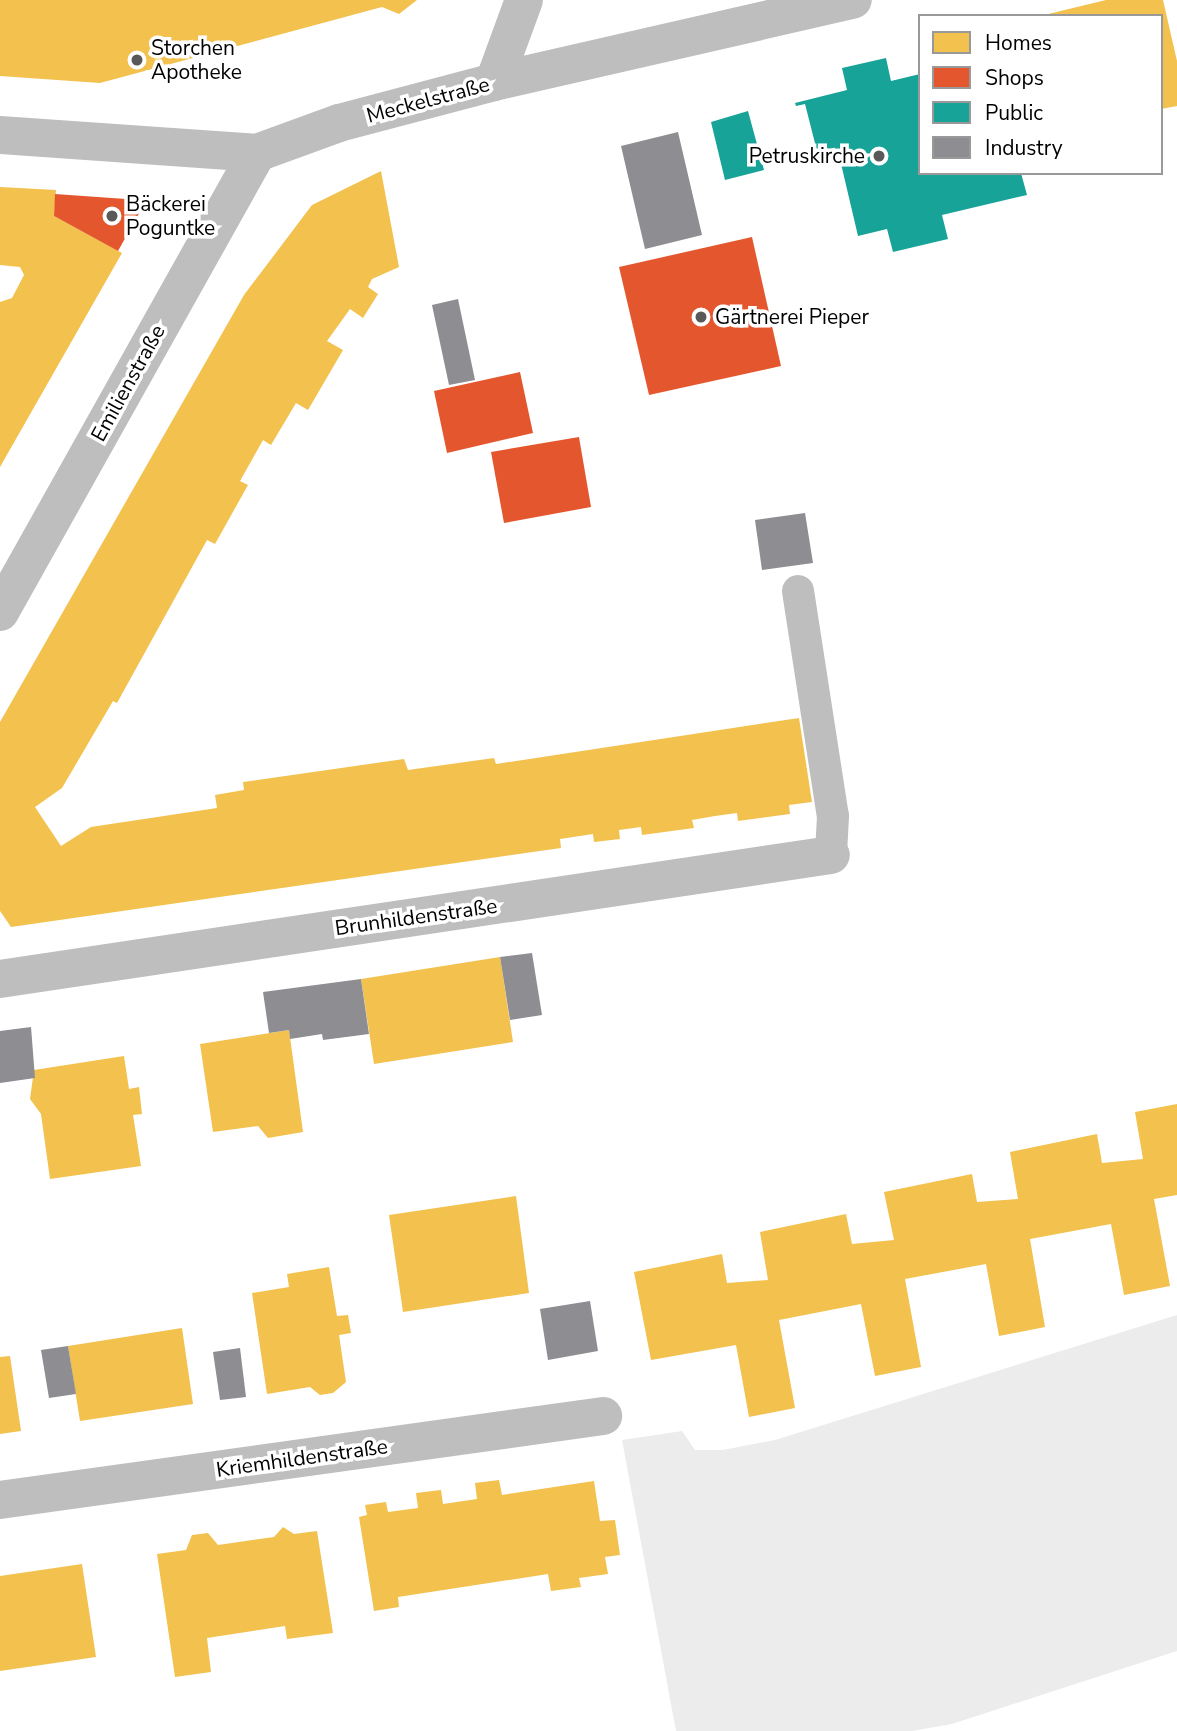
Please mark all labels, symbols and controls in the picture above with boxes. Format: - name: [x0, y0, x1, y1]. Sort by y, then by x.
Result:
- legend: [918, 14, 1163, 175]
- text: Homes: [985, 29, 1052, 57]
- place label: Storchen Apotheke: [151, 35, 242, 85]
- marker: Storchen Apotheke: [129, 52, 145, 68]
- text: Shops: [985, 64, 1044, 92]
- street label: Meckelstraße: [364, 71, 492, 129]
- text: Public: [985, 99, 1043, 127]
- text: Industry: [985, 134, 1063, 162]
- place label: Petruskirche: [749, 143, 865, 169]
- marker: Petruskirche: [871, 148, 887, 164]
- place label: Bäckerei Poguntke: [126, 191, 215, 241]
- marker: Bäckerei Poguntke: [104, 208, 120, 224]
- place label: Gärtnerei Pieper: [715, 304, 869, 330]
- marker: Gärtnerei Pieper: [693, 309, 709, 325]
- street label: Emilienstraße: [86, 320, 170, 446]
- street label: Brunhildenstraße: [333, 893, 499, 941]
- street label: Kriemhildenstraße: [215, 1433, 389, 1483]

